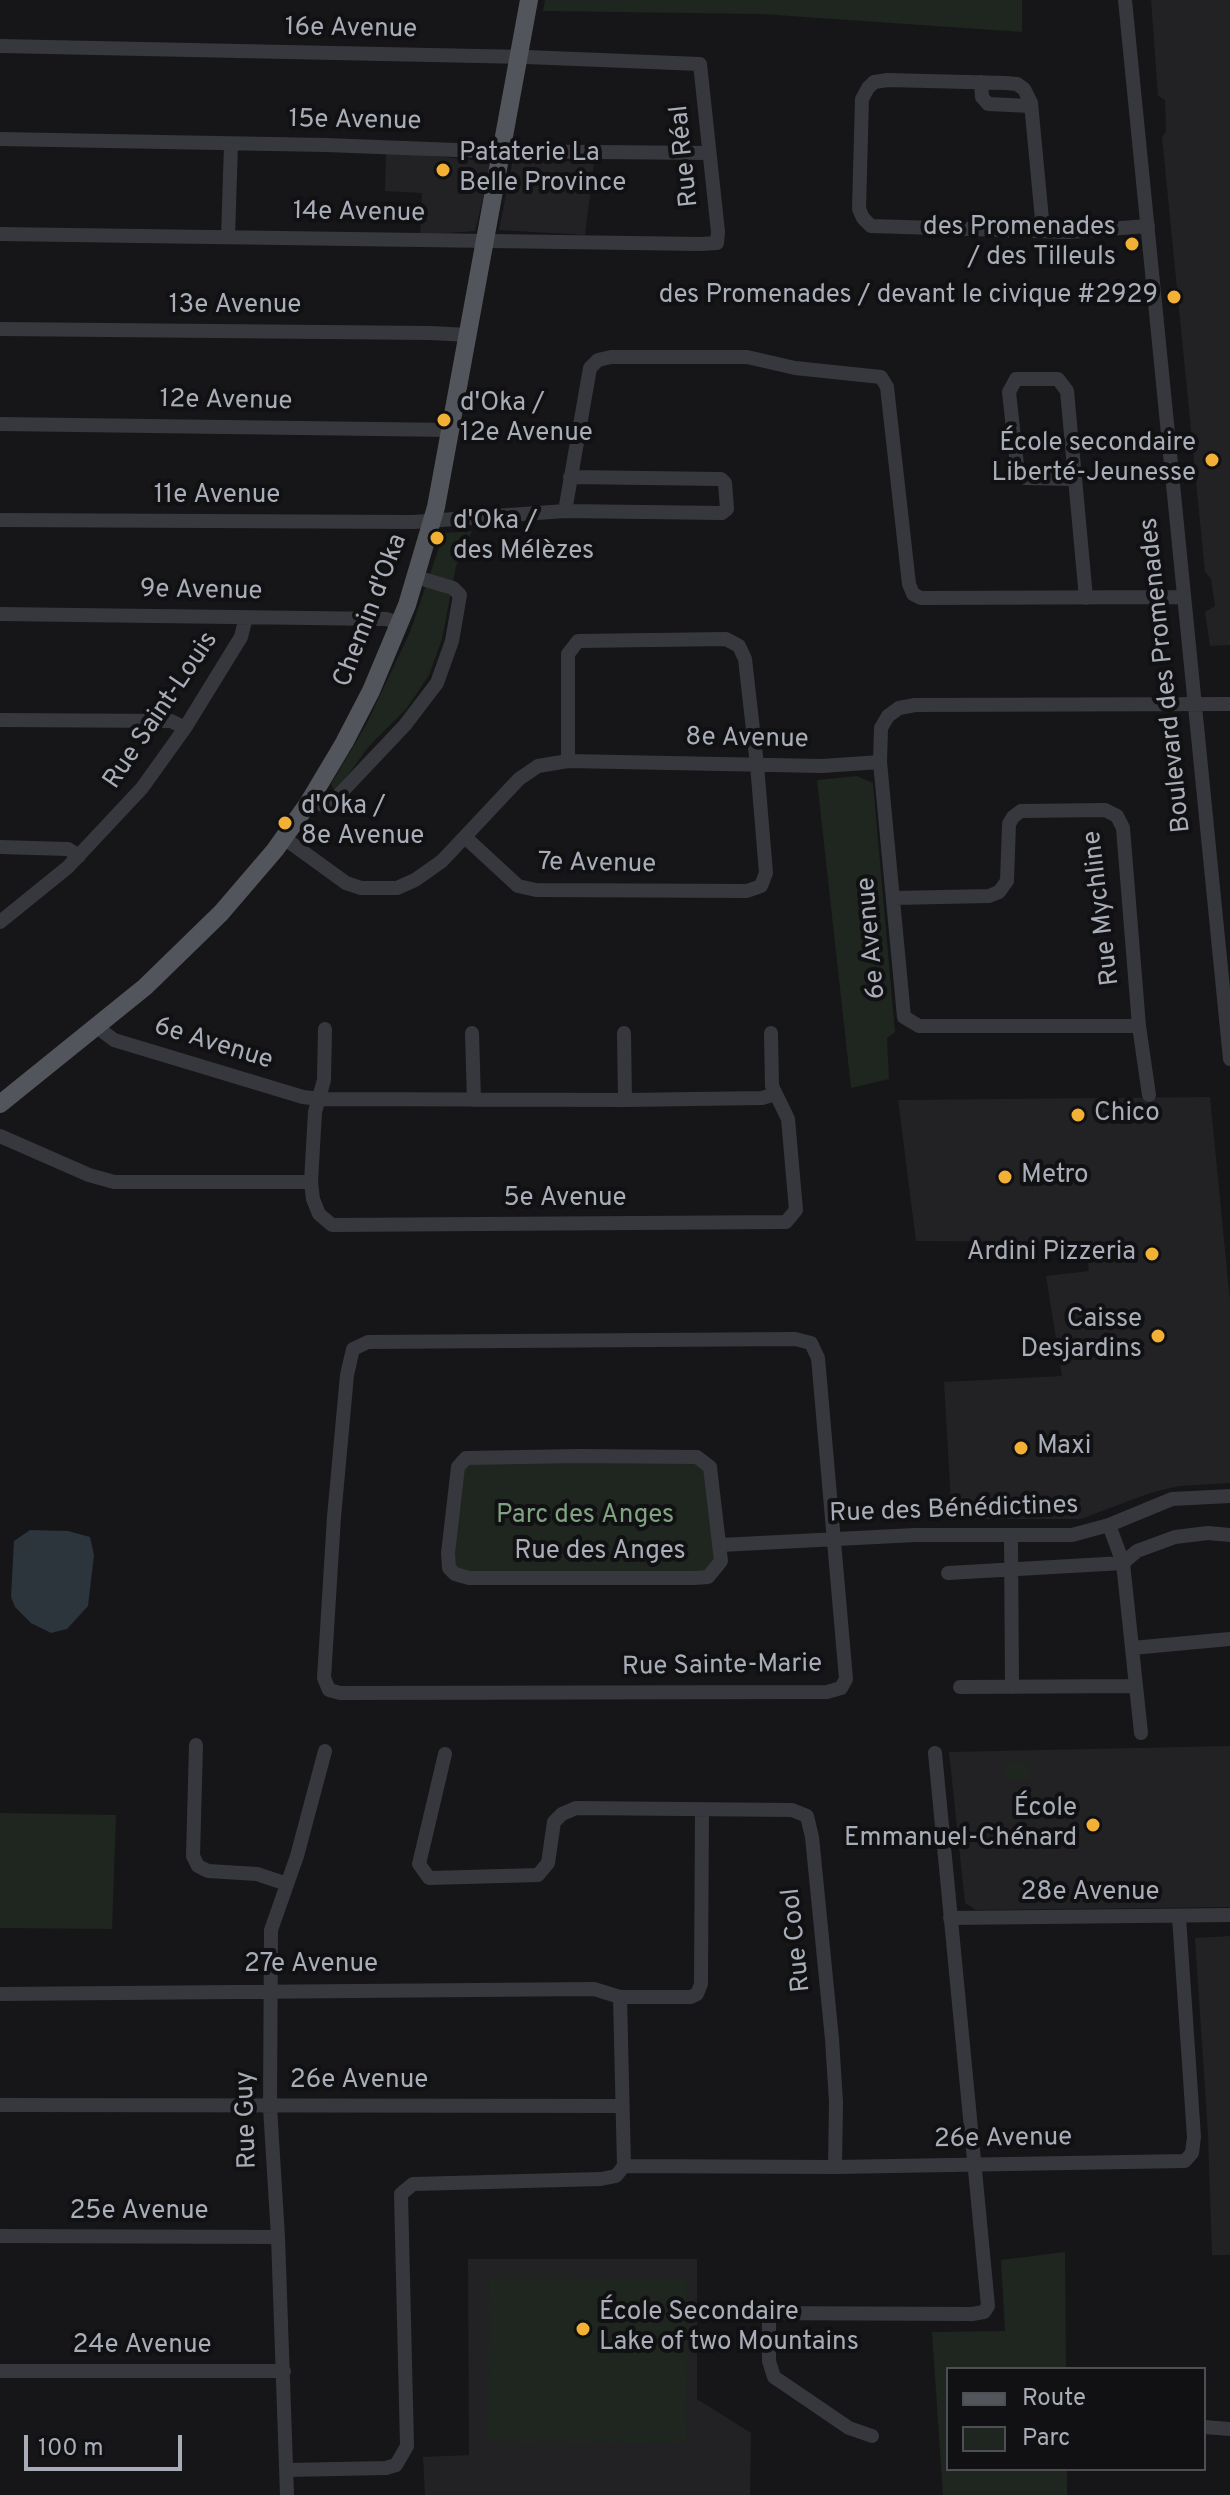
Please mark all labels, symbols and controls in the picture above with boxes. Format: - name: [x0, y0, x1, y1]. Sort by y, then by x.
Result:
- street label: 16e Avenue: [285, 13, 417, 47]
- street label: Rue Réal: [665, 103, 707, 209]
- street label: 15e Avenue: [288, 105, 422, 139]
- place label: Pataterie La Belle Province: [459, 139, 626, 200]
- marker: Pataterie La Belle Province: [434, 161, 452, 179]
- street label: 14e Avenue: [293, 197, 425, 231]
- place label: des Promenades / des Tilleuls: [923, 213, 1116, 274]
- marker: des Promenades / des Tilleuls: [1123, 235, 1141, 253]
- place label: des Promenades / devant le civique #2929: [659, 281, 1158, 313]
- marker: des Promenades / devant le civique #2929: [1165, 288, 1183, 306]
- street label: 13e Avenue: [169, 291, 301, 323]
- street label: 12e Avenue: [159, 385, 293, 419]
- place label: d'Oka / 12e Avenue: [460, 389, 593, 450]
- marker: d'Oka / 12e Avenue: [435, 411, 453, 429]
- place label: École secondaire Liberté-Jeunesse: [992, 429, 1196, 490]
- marker: École secondaire Liberté-Jeunesse: [1203, 451, 1221, 469]
- street label: 11e Avenue: [154, 481, 280, 513]
- place label: d'Oka / des Mélèzes: [453, 507, 594, 568]
- street label: Boulevard des Promenades: [1135, 516, 1199, 834]
- marker: d'Oka / des Mélèzes: [428, 529, 446, 547]
- street label: Chemin d'Oka: [329, 530, 415, 692]
- street label: 9e Avenue: [139, 575, 263, 609]
- street label: Rue Saint-Louis: [98, 626, 226, 796]
- street label: 8e Avenue: [685, 723, 809, 757]
- place label: d'Oka / 8e Avenue: [301, 792, 424, 854]
- marker: d'Oka / 8e Avenue: [276, 814, 294, 832]
- street label: Rue Mychline: [1078, 829, 1128, 987]
- street label: 7e Avenue: [538, 848, 656, 882]
- street label: 6e Avenue: [852, 876, 894, 1000]
- street label: 6e Avenue: [150, 1012, 276, 1078]
- place label: Chico: [1094, 1099, 1160, 1131]
- marker: Chico: [1069, 1106, 1087, 1124]
- place label: Metro: [1021, 1161, 1088, 1193]
- marker: Metro: [996, 1168, 1014, 1186]
- street label: 5e Avenue: [503, 1184, 627, 1216]
- place label: Ardini Pizzeria: [967, 1238, 1136, 1270]
- marker: Ardini Pizzeria: [1143, 1245, 1161, 1263]
- place label: Caisse Desjardins: [1020, 1305, 1142, 1366]
- marker: Caisse Desjardins: [1149, 1327, 1167, 1345]
- place label: Maxi: [1037, 1432, 1091, 1464]
- marker: Maxi: [1012, 1439, 1030, 1457]
- street label: Rue des Bénédictines: [829, 1491, 1079, 1531]
- park label: Parc des Anges: [496, 1501, 674, 1533]
- street label: Rue des Anges: [514, 1537, 686, 1569]
- street label: Rue Sainte-Marie: [622, 1650, 822, 1684]
- place label: École Emmanuel-Chénard: [844, 1794, 1077, 1856]
- marker: École Emmanuel-Chénard: [1084, 1816, 1102, 1834]
- street label: 28e Avenue: [1020, 1878, 1160, 1910]
- street label: Rue Cool: [777, 1886, 819, 1994]
- street label: 27e Avenue: [244, 1950, 378, 1982]
- street label: 26e Avenue: [290, 2066, 428, 2098]
- street label: Rue Guy: [231, 2070, 265, 2170]
- street label: 26e Avenue: [934, 2123, 1072, 2157]
- street label: 25e Avenue: [69, 2197, 209, 2229]
- place label: École Secondaire Lake of two Mountains: [599, 2298, 859, 2360]
- marker: École Secondaire Lake of two Mountains: [574, 2320, 592, 2338]
- street label: 24e Avenue: [73, 2331, 211, 2363]
- legend: [946, 2367, 1206, 2471]
- text: Route: [1022, 2384, 1086, 2414]
- scale bar: [28, 2419, 186, 2469]
- text: Parc: [1022, 2424, 1070, 2454]
- text: 100 m: [38, 2434, 104, 2464]

